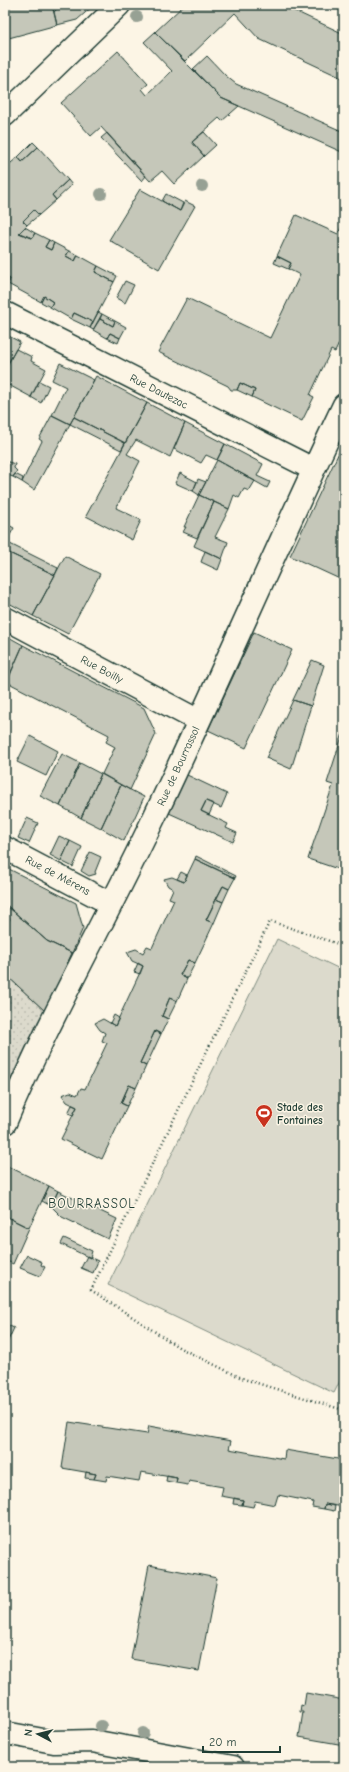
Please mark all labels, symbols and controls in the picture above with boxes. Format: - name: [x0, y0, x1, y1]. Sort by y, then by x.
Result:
- street label: Rue Dautezac: [128, 371, 191, 412]
- street label: Rue Boilly: [78, 653, 125, 686]
- street label: Rue de Bourrassol: [154, 724, 203, 808]
- street label: Rue de Mérens: [23, 853, 93, 898]
- place label: Stade des Fontaines: [277, 1101, 323, 1127]
- sports icon: Stade des Fontaines: [254, 1103, 274, 1128]
- district label: BOURRASSOL: [48, 1196, 136, 1211]
- north arrow: [18, 1714, 58, 1754]
- text: N: [22, 1728, 35, 1737]
- scale bar: [203, 1728, 280, 1754]
- text: 20 m: [209, 1735, 237, 1749]

